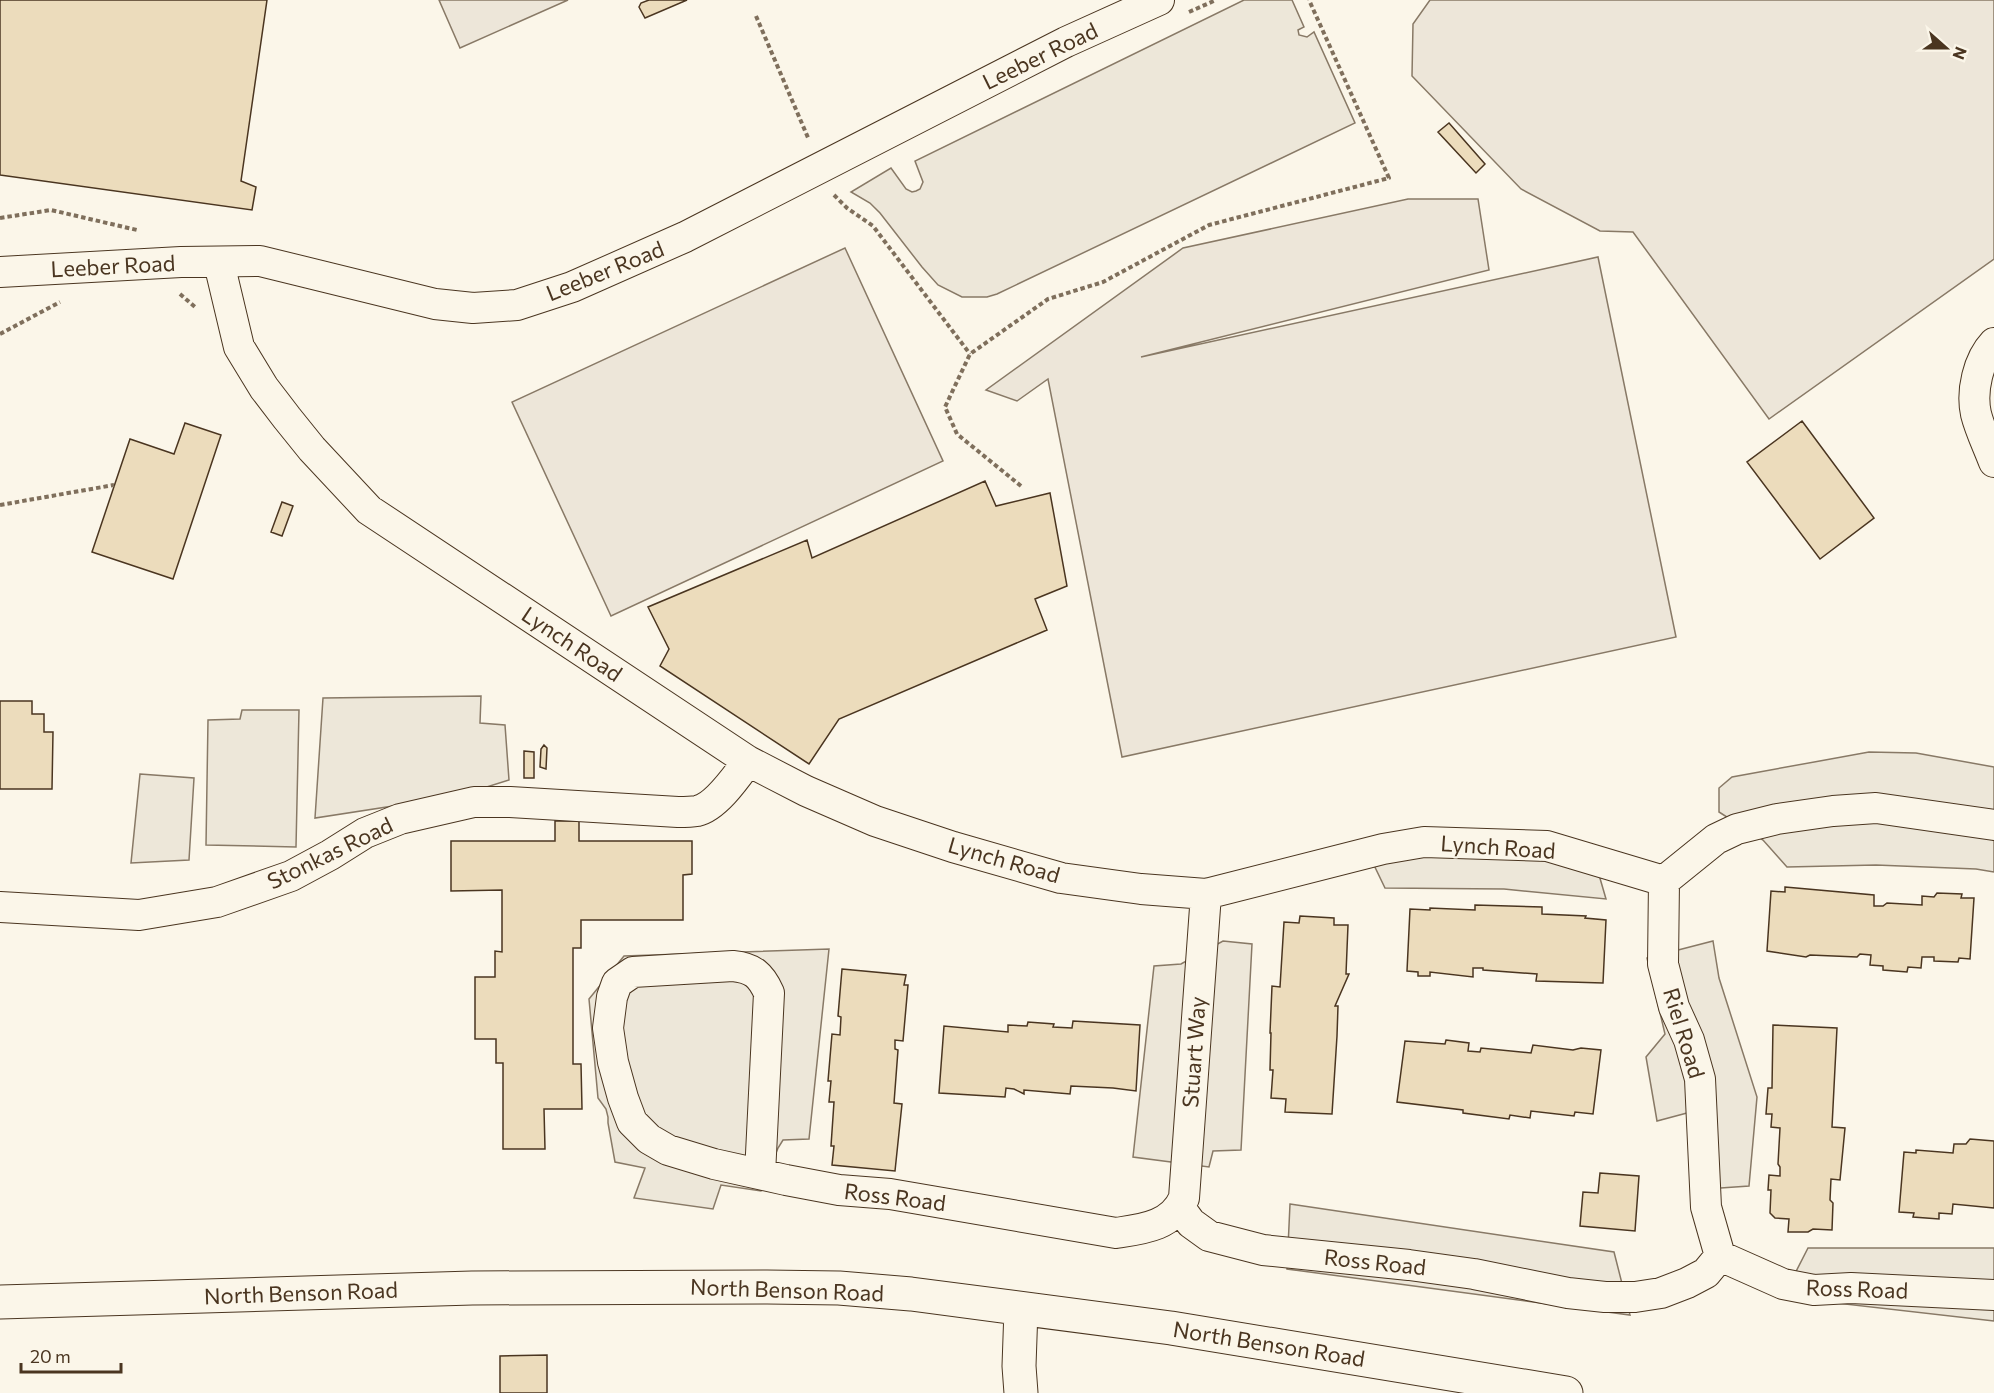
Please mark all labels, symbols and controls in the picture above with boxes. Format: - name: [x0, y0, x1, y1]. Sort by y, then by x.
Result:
- street label: Leeber Road: [978, 16, 1102, 95]
- north arrow: [1916, 18, 1976, 78]
- text: N: [1949, 45, 1971, 63]
- street label: Leeber Road: [542, 235, 668, 306]
- street label: Leeber Road: [50, 249, 176, 282]
- street label: Lynch Road: [517, 600, 628, 687]
- street label: Stonkas Road: [263, 811, 397, 895]
- street label: Lynch Road: [1440, 829, 1556, 864]
- street label: Lynch Road: [945, 831, 1063, 888]
- street label: Riel Road: [1658, 984, 1711, 1081]
- street label: Stuart Way: [1176, 995, 1211, 1108]
- street label: Ross Road: [843, 1177, 948, 1216]
- street label: Ross Road: [1323, 1243, 1427, 1280]
- street label: North Benson Road: [690, 1273, 884, 1306]
- street label: Ross Road: [1805, 1273, 1909, 1304]
- street label: North Benson Road: [204, 1276, 398, 1309]
- street label: North Benson Road: [1171, 1315, 1367, 1372]
- scale bar: [21, 1336, 122, 1374]
- text: 20 m: [30, 1345, 71, 1367]

